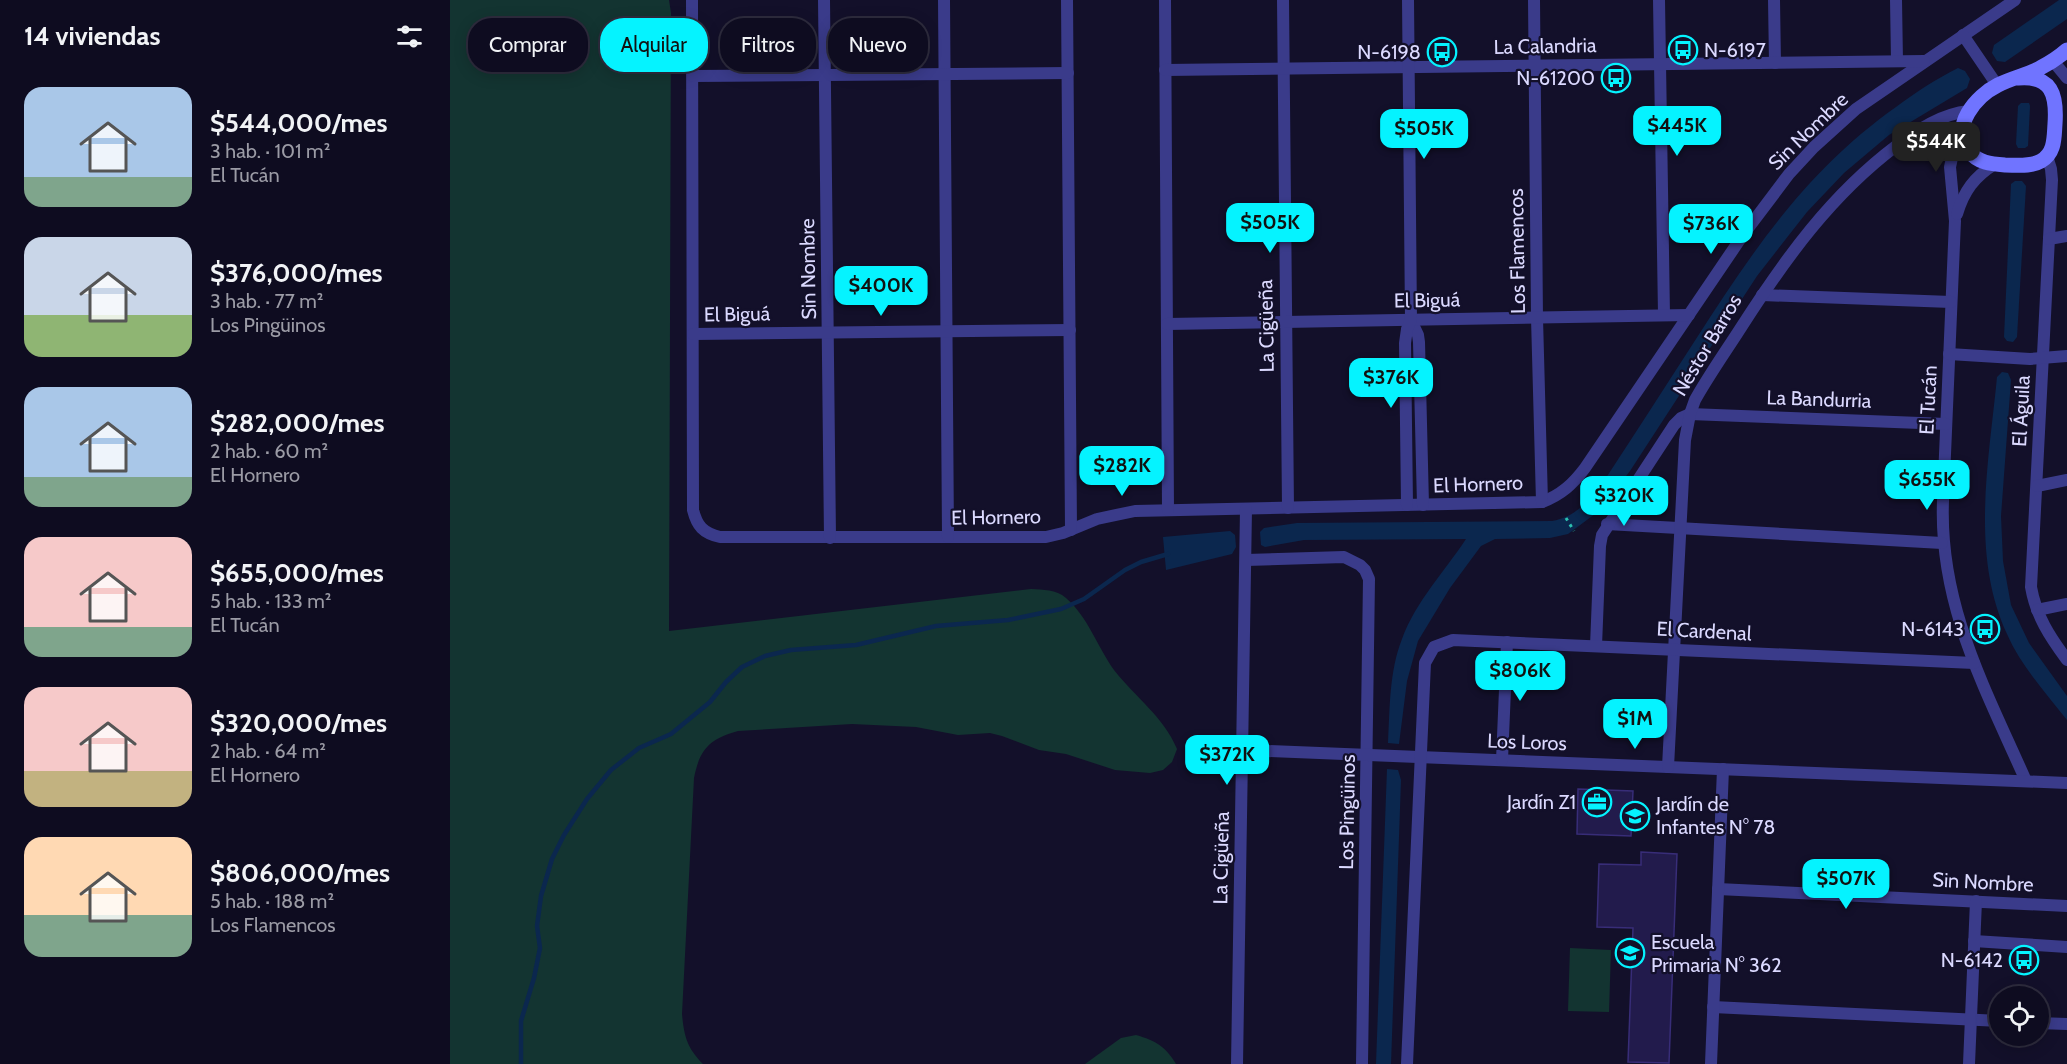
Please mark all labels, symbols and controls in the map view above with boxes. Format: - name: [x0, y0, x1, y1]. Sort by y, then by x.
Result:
- chip: Comprar: [468, 18, 588, 72]
- chip: Alquilar: [600, 18, 708, 72]
- chip: Filtros: [720, 18, 816, 72]
- chip: Nuevo: [828, 18, 928, 72]
- text: 14 viviendas: [24, 20, 160, 52]
- icon: filters: [393, 20, 426, 53]
- street label: La Calandria: [1493, 33, 1597, 59]
- bus stop icon: N-6197: [1667, 34, 1699, 66]
- bus stop icon: N-6198: [1426, 36, 1458, 68]
- place label: N-6197: [1704, 38, 1766, 62]
- place label: N-6198: [1357, 40, 1421, 64]
- bus stop icon: N-61200: [1600, 62, 1632, 94]
- place label: N-61200: [1516, 66, 1595, 90]
- street label: Sin Nombre: [1763, 87, 1853, 175]
- pin: $445K: [1635, 106, 1719, 157]
- text: $544,000/mes: [210, 107, 388, 139]
- pin: $505K: [1382, 109, 1466, 160]
- icon: home: [72, 111, 144, 183]
- text: $445K: [1647, 113, 1707, 137]
- text: $505K: [1394, 116, 1454, 140]
- pin: $544K: [1894, 122, 1978, 173]
- text: $544K: [1906, 129, 1966, 153]
- text: 3 hab. · 101 m²: [210, 139, 330, 163]
- text: El Tucán: [210, 163, 280, 187]
- street label: Los Flamencos: [1504, 188, 1530, 314]
- pin: $505K: [1228, 203, 1312, 254]
- pin: $736K: [1669, 204, 1753, 255]
- text: $505K: [1240, 210, 1300, 234]
- text: $736K: [1683, 211, 1739, 235]
- street label: Sin Nombre: [795, 218, 821, 320]
- text: $376,000/mes: [210, 257, 383, 289]
- icon: home: [72, 261, 144, 333]
- pin: $400K: [839, 266, 923, 317]
- text: $400K: [849, 273, 913, 297]
- street label: La Cigüeña: [1253, 279, 1279, 373]
- street label: El Biguá: [1394, 287, 1461, 313]
- text: 3 hab. · 77 m²: [210, 289, 323, 313]
- street label: Néstor Barros: [1667, 290, 1747, 400]
- street label: El Biguá: [704, 301, 771, 327]
- text: Los Pingüinos: [210, 313, 325, 337]
- pin: $376K: [1349, 358, 1433, 409]
- text: $376K: [1363, 365, 1419, 389]
- street label: El Tucán: [1914, 365, 1942, 435]
- street label: El Águila: [2007, 374, 2035, 447]
- street label: La Bandurria: [1766, 385, 1872, 413]
- text: $282,000/mes: [210, 407, 384, 439]
- icon: home: [72, 411, 144, 483]
- text: 2 hab. · 60 m²: [210, 439, 328, 463]
- pin: $282K: [1080, 446, 1164, 497]
- text: $282K: [1093, 453, 1151, 477]
- pin: $655K: [1885, 460, 1969, 511]
- text: El Hornero: [210, 463, 300, 487]
- text: $655K: [1899, 467, 1955, 491]
- street label: El Hornero: [1433, 470, 1523, 498]
- pin: $320K: [1582, 476, 1666, 527]
- text: $320K: [1594, 483, 1654, 507]
- street label: El Hornero: [951, 504, 1041, 530]
- text: $655,000/mes: [210, 557, 384, 589]
- icon: home: [72, 561, 144, 633]
- text: 5 hab. · 133 m²: [210, 589, 331, 613]
- text: El Tucán: [210, 613, 280, 637]
- bus stop icon: N-6143: [1969, 613, 2001, 645]
- street label: El Cardenal: [1656, 617, 1752, 645]
- place label: N-6143: [1901, 617, 1964, 641]
- pin: $806K: [1478, 651, 1562, 702]
- text: $806K: [1489, 658, 1551, 682]
- pin: $1M: [1606, 699, 1664, 750]
- text: $1M: [1617, 706, 1653, 730]
- text: $320,000/mes: [210, 707, 387, 739]
- icon: home: [72, 711, 144, 783]
- street label: Los Loros: [1487, 729, 1567, 755]
- pin: $372K: [1185, 735, 1269, 786]
- text: 2 hab. · 64 m²: [210, 739, 326, 763]
- text: $372K: [1199, 742, 1255, 766]
- street label: Los Pingüinos: [1334, 754, 1360, 870]
- text: El Hornero: [210, 763, 300, 787]
- office icon: Jardín Z1: [1581, 786, 1613, 818]
- place label: Jardín Z1: [1506, 790, 1576, 814]
- place label: Jardín de Infantes N° 78: [1655, 792, 1775, 839]
- school or university icon: Jardín de Infantes N° 78: [1619, 800, 1651, 832]
- street label: La Cigüeña: [1208, 811, 1234, 905]
- text: $806,000/mes: [210, 857, 390, 889]
- pin: $507K: [1804, 859, 1888, 910]
- icon: home: [72, 861, 144, 933]
- text: $507K: [1816, 866, 1876, 890]
- street label: Sin Nombre: [1932, 867, 2034, 897]
- text: 5 hab. · 188 m²: [210, 889, 334, 913]
- text: Los Flamencos: [210, 913, 336, 937]
- place label: Escuela Primaria N° 362: [1651, 930, 1782, 977]
- school or university icon: Escuela Primaria N° 362: [1614, 937, 1646, 969]
- bus stop icon: N-6142: [2008, 944, 2040, 976]
- place label: N-6142: [1941, 948, 2003, 972]
- map controls: [1989, 986, 2049, 1046]
- button: locate: [1989, 986, 2049, 1046]

